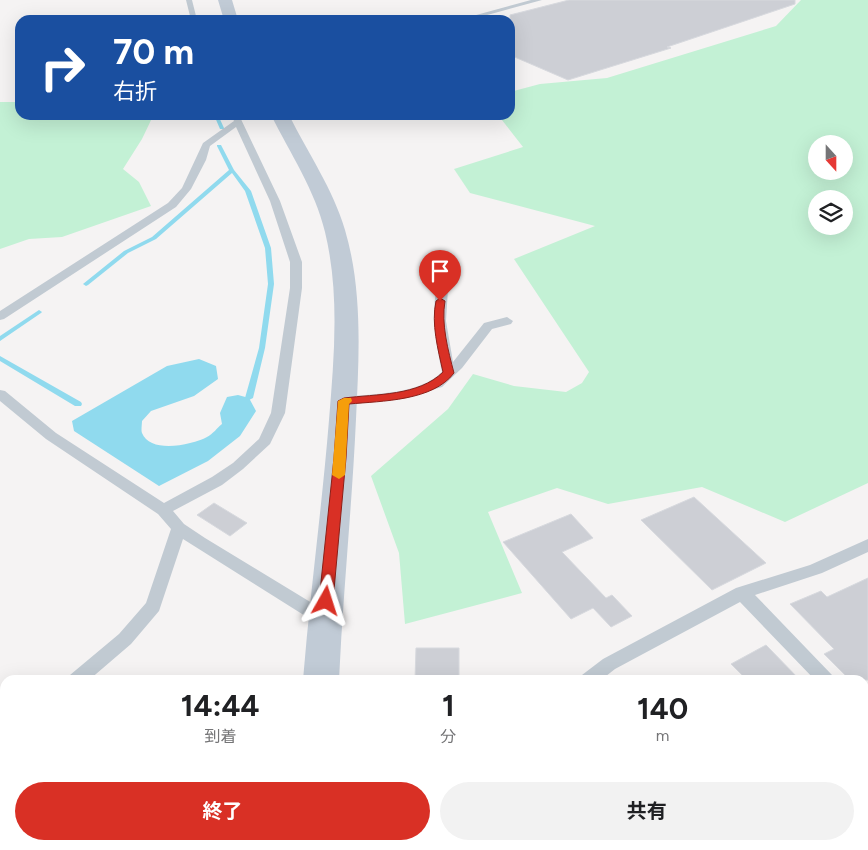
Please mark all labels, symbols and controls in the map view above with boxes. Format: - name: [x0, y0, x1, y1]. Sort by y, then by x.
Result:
- text: 70 m: [113, 31, 194, 73]
- icon: right: [30, 35, 95, 100]
- text: 右折: [113, 78, 157, 105]
- north arrow: [808, 135, 852, 180]
- map controls: [808, 135, 853, 235]
- button: layers: [808, 190, 853, 235]
- pin: [419, 250, 461, 301]
- icon: arrive: [426, 257, 454, 285]
- position arrow: [299, 574, 351, 626]
- text: 14:44: [181, 687, 259, 724]
- text: 1: [442, 687, 455, 724]
- text: 140: [637, 690, 688, 727]
- text: m: [656, 726, 669, 745]
- text: 到着: [204, 727, 236, 746]
- text: 分: [440, 727, 456, 746]
- button: 終了: [15, 782, 430, 840]
- button: 共有: [440, 782, 854, 840]

